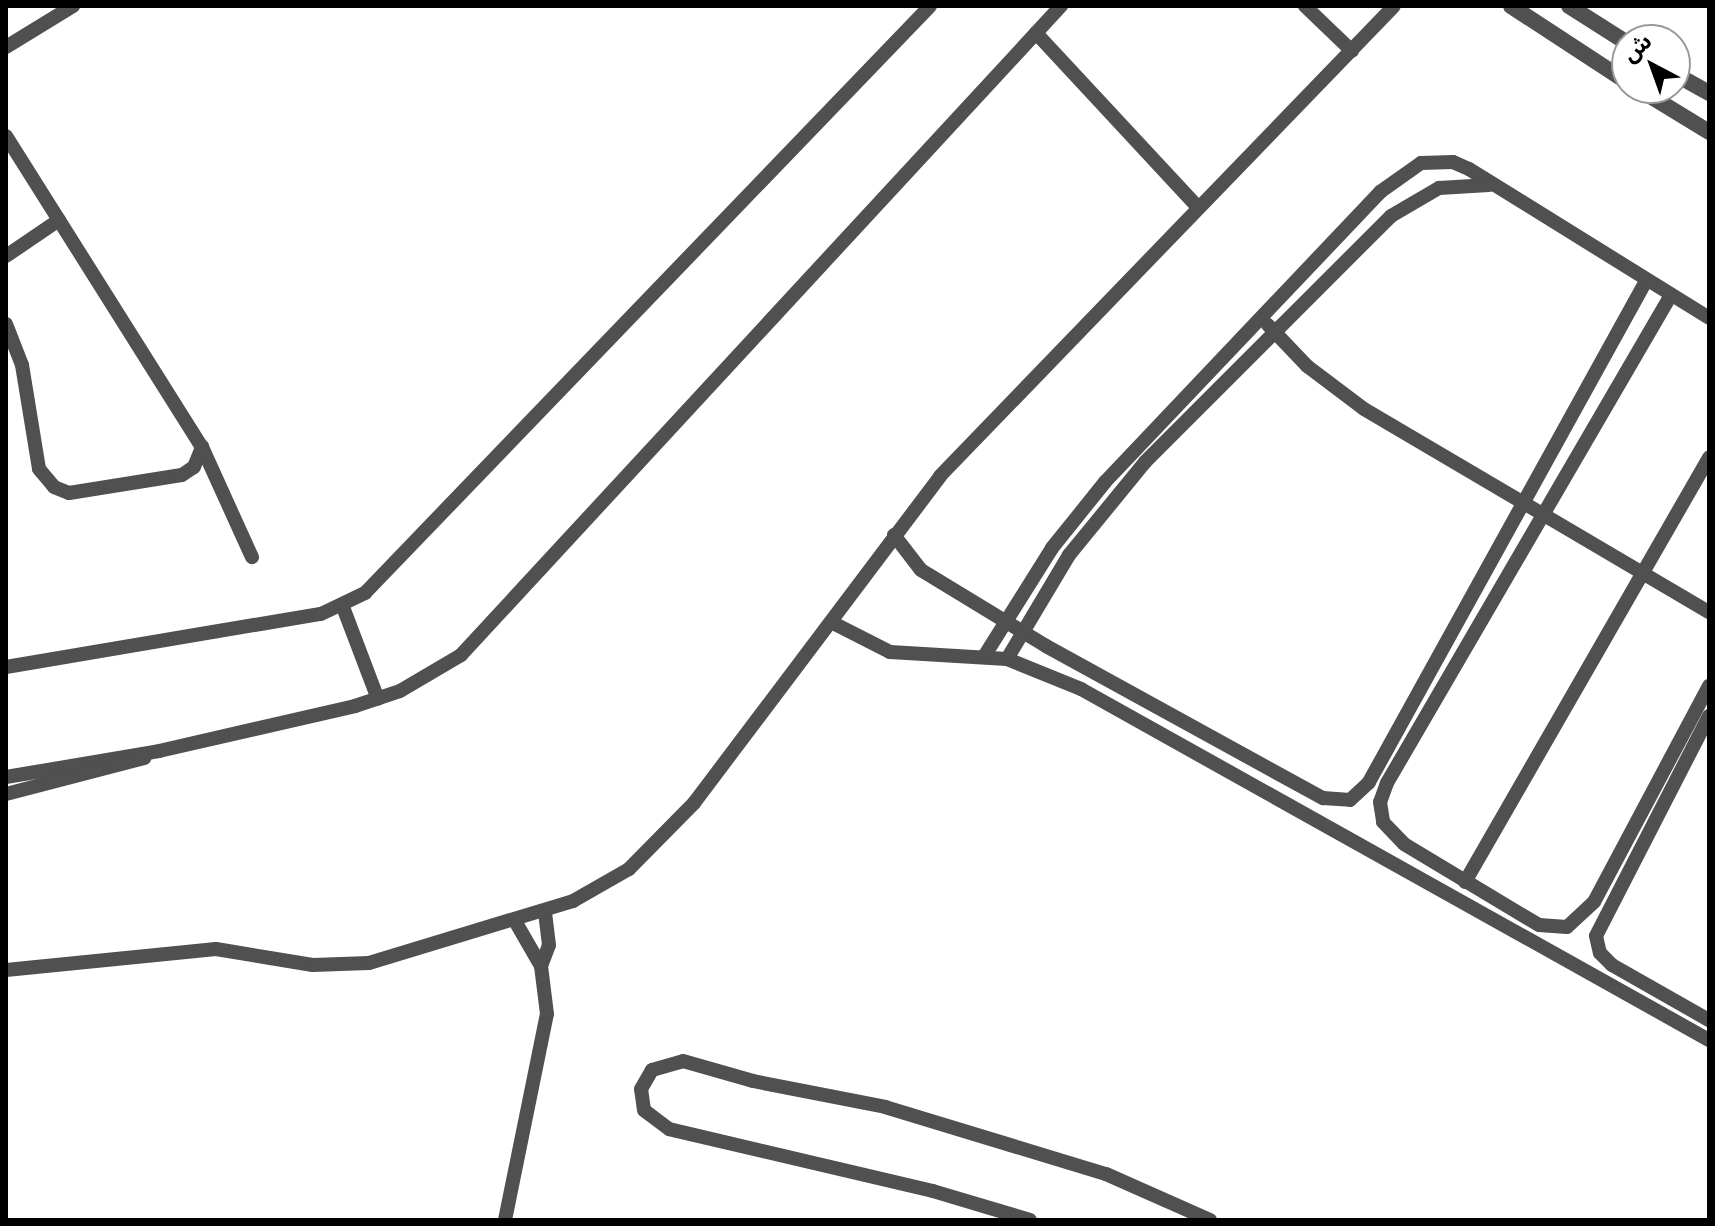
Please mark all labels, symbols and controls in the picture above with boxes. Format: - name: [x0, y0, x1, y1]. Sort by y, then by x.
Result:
- north arrow: [1611, 24, 1691, 104]
- text: ش: [1616, 27, 1657, 68]

